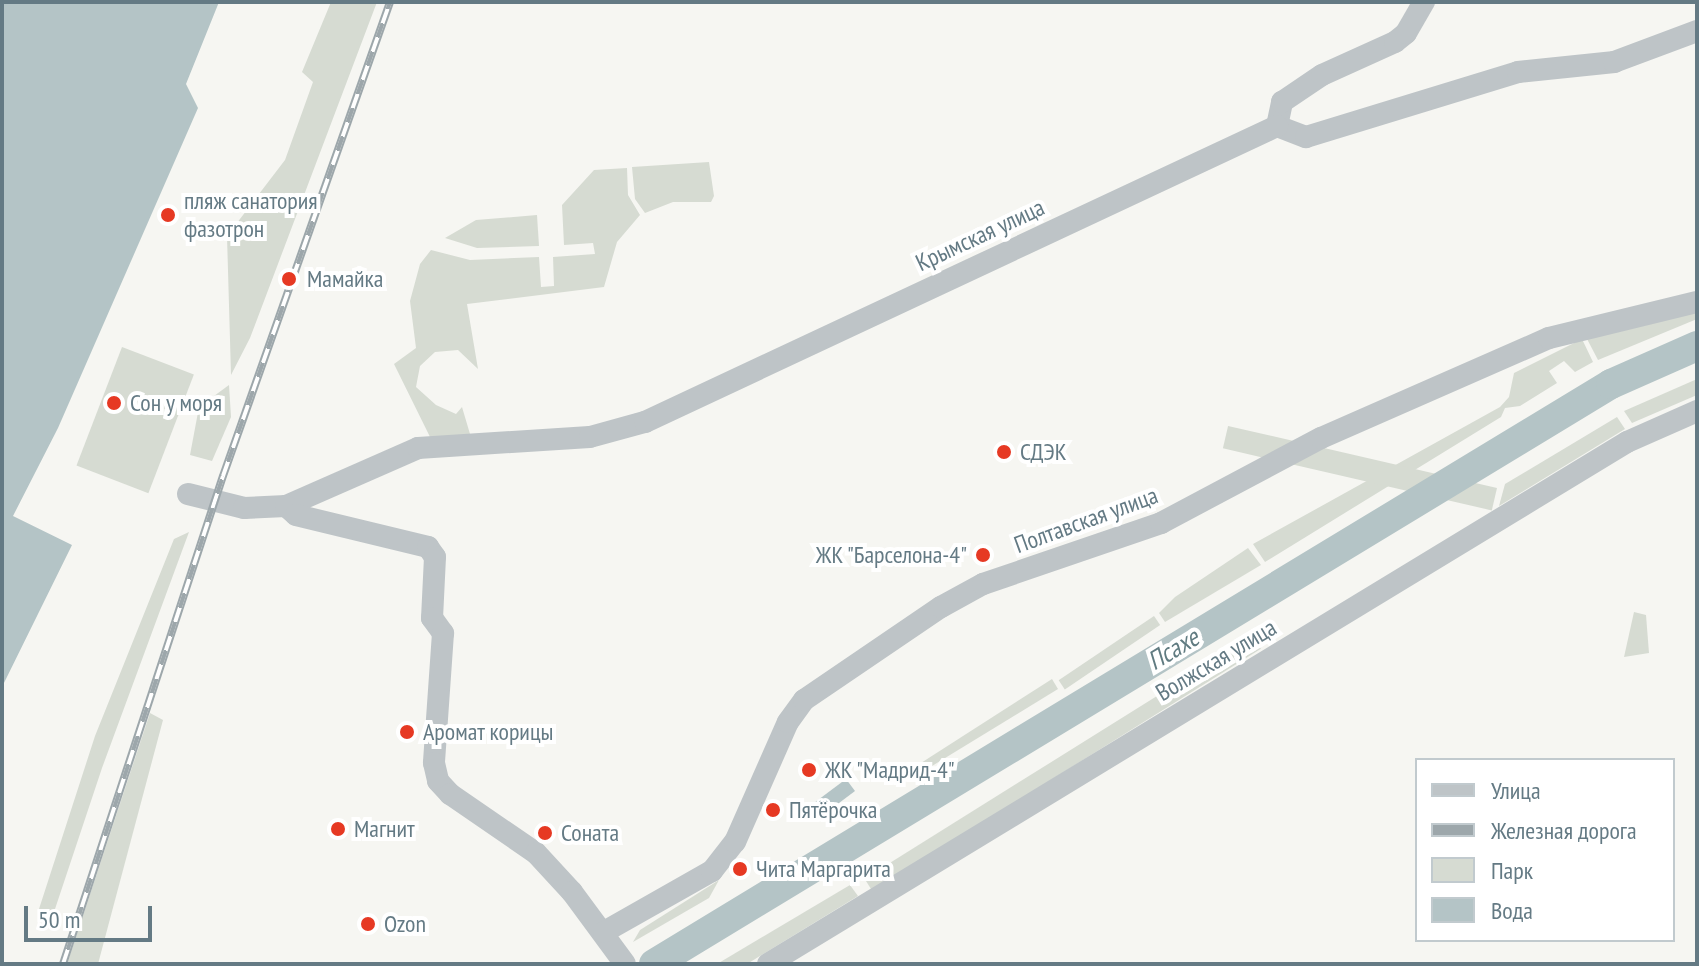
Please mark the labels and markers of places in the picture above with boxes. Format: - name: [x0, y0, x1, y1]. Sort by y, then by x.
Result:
- place label: пляж санатория фазотрон: [184, 187, 318, 243]
- marker: пляж санатория фазотрон: [159, 206, 177, 224]
- place label: Мамайка: [307, 265, 383, 293]
- marker: Мамайка: [278, 268, 300, 290]
- place label: Сон у моря: [130, 389, 223, 417]
- marker: Сон у моря: [105, 394, 123, 412]
- place label: СДЭК: [1020, 438, 1067, 466]
- marker: СДЭК: [995, 443, 1013, 461]
- place label: ЖК "Барселона-4": [814, 541, 967, 569]
- marker: ЖК "Барселона-4": [974, 546, 992, 564]
- place label: Аромат корицы: [423, 718, 554, 746]
- marker: Аромат корицы: [398, 723, 416, 741]
- place label: ЖК "Мадрид-4": [825, 756, 956, 784]
- marker: ЖК "Мадрид-4": [800, 761, 818, 779]
- place label: Пятёрочка: [789, 796, 877, 824]
- marker: Пятёрочка: [764, 801, 782, 819]
- place label: Магнит: [354, 815, 415, 843]
- place label: Соната: [561, 819, 619, 847]
- marker: Магнит: [329, 820, 347, 838]
- marker: Соната: [536, 824, 554, 842]
- place label: Чита Маргарита: [756, 855, 891, 883]
- marker: Чита Маргарита: [731, 860, 749, 878]
- place label: Ozon: [384, 910, 426, 938]
- marker: Ozon: [359, 915, 377, 933]

